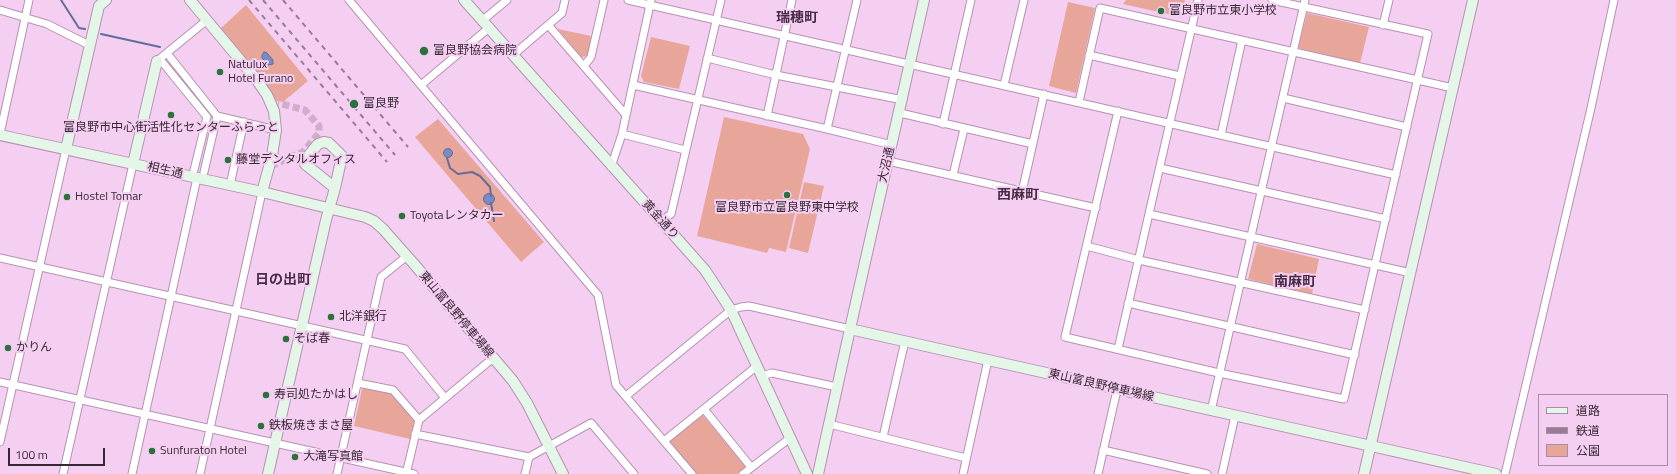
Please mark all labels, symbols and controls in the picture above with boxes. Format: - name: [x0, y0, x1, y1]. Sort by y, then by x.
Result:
- place label: 富良野市立東小学校: [1169, 4, 1277, 18]
- marker: 富良野市立東小学校: [1156, 6, 1166, 16]
- district label: 瑞穂町: [776, 11, 818, 27]
- place label: 富良野協会病院: [433, 44, 517, 58]
- marker: 富良野協会病院: [418, 45, 430, 57]
- place label: Natulux Hotel Furano: [228, 58, 293, 86]
- marker: Natulux Hotel Furano: [215, 67, 225, 77]
- place label: 富良野: [363, 97, 399, 111]
- marker: 富良野: [348, 98, 360, 110]
- marker: 富良野市中心街活性化センターふらっと: [166, 110, 176, 120]
- place label: 富良野市中心街活性化センターふらっと: [63, 121, 279, 135]
- street label: 大沼通: [876, 146, 898, 184]
- place label: 藤堂デンタルオフィス: [236, 153, 356, 167]
- marker: 藤堂デンタルオフィス: [223, 155, 233, 165]
- street label: 相生通: [146, 160, 184, 182]
- district label: 西麻町: [997, 188, 1039, 204]
- place label: Hostel Tomar: [75, 190, 142, 204]
- marker: 富良野市立富良野東中学校: [782, 190, 792, 200]
- marker: Hostel Tomar: [62, 192, 72, 202]
- street label: 黄金通り: [639, 197, 681, 243]
- place label: 富良野市立富良野東中学校: [715, 201, 859, 215]
- place label: Toyotaレンタカー: [410, 209, 504, 223]
- marker: Toyotaレンタカー: [397, 211, 407, 221]
- street label: 東山富良野停車場線: [416, 269, 496, 361]
- district label: 日の出町: [255, 273, 311, 289]
- district label: 南麻町: [1274, 275, 1316, 291]
- place label: 北洋銀行: [339, 310, 387, 324]
- marker: 北洋銀行: [326, 312, 336, 322]
- place label: そば春: [294, 332, 330, 346]
- marker: そば春: [281, 334, 291, 344]
- place label: かりん: [16, 341, 52, 355]
- marker: かりん: [3, 343, 13, 353]
- street label: 東山富良野停車場線: [1047, 367, 1155, 405]
- place label: 寿司処たかはし: [274, 388, 358, 402]
- marker: 寿司処たかはし: [261, 390, 271, 400]
- legend: [1538, 394, 1668, 466]
- text: 道路: [1576, 401, 1600, 420]
- place label: 鉄板焼きまさ屋: [269, 419, 353, 433]
- marker: 鉄板焼きまさ屋: [256, 421, 266, 431]
- text: 鉄道: [1576, 421, 1600, 440]
- scale bar: [10, 440, 107, 466]
- text: 公園: [1576, 441, 1600, 460]
- place label: Sunfuraton Hotel: [160, 444, 247, 458]
- text: 100 m: [15, 445, 48, 464]
- marker: Sunfuraton Hotel: [147, 446, 157, 456]
- place label: 大滝写真館: [303, 450, 363, 464]
- marker: 大滝写真館: [290, 452, 300, 462]

